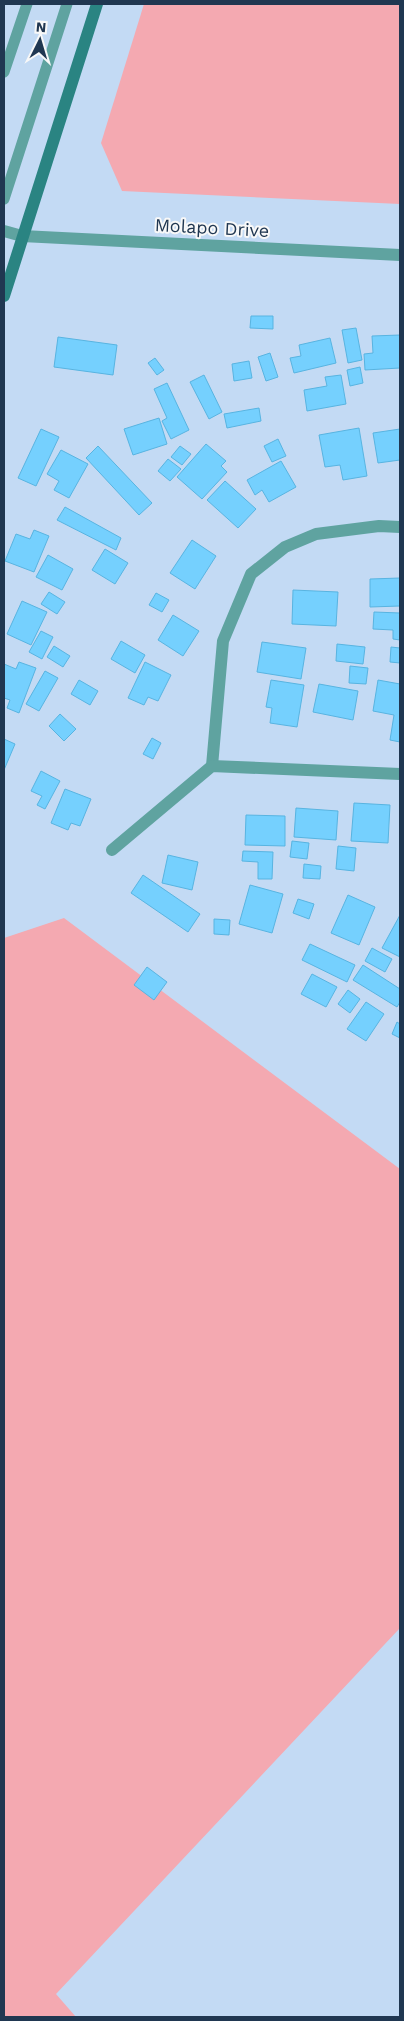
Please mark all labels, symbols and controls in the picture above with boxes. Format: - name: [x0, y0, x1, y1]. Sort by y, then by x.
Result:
- north arrow: [15, 15, 65, 65]
- text: N: [35, 19, 47, 35]
- street label: Molapo Drive: [154, 214, 270, 241]

